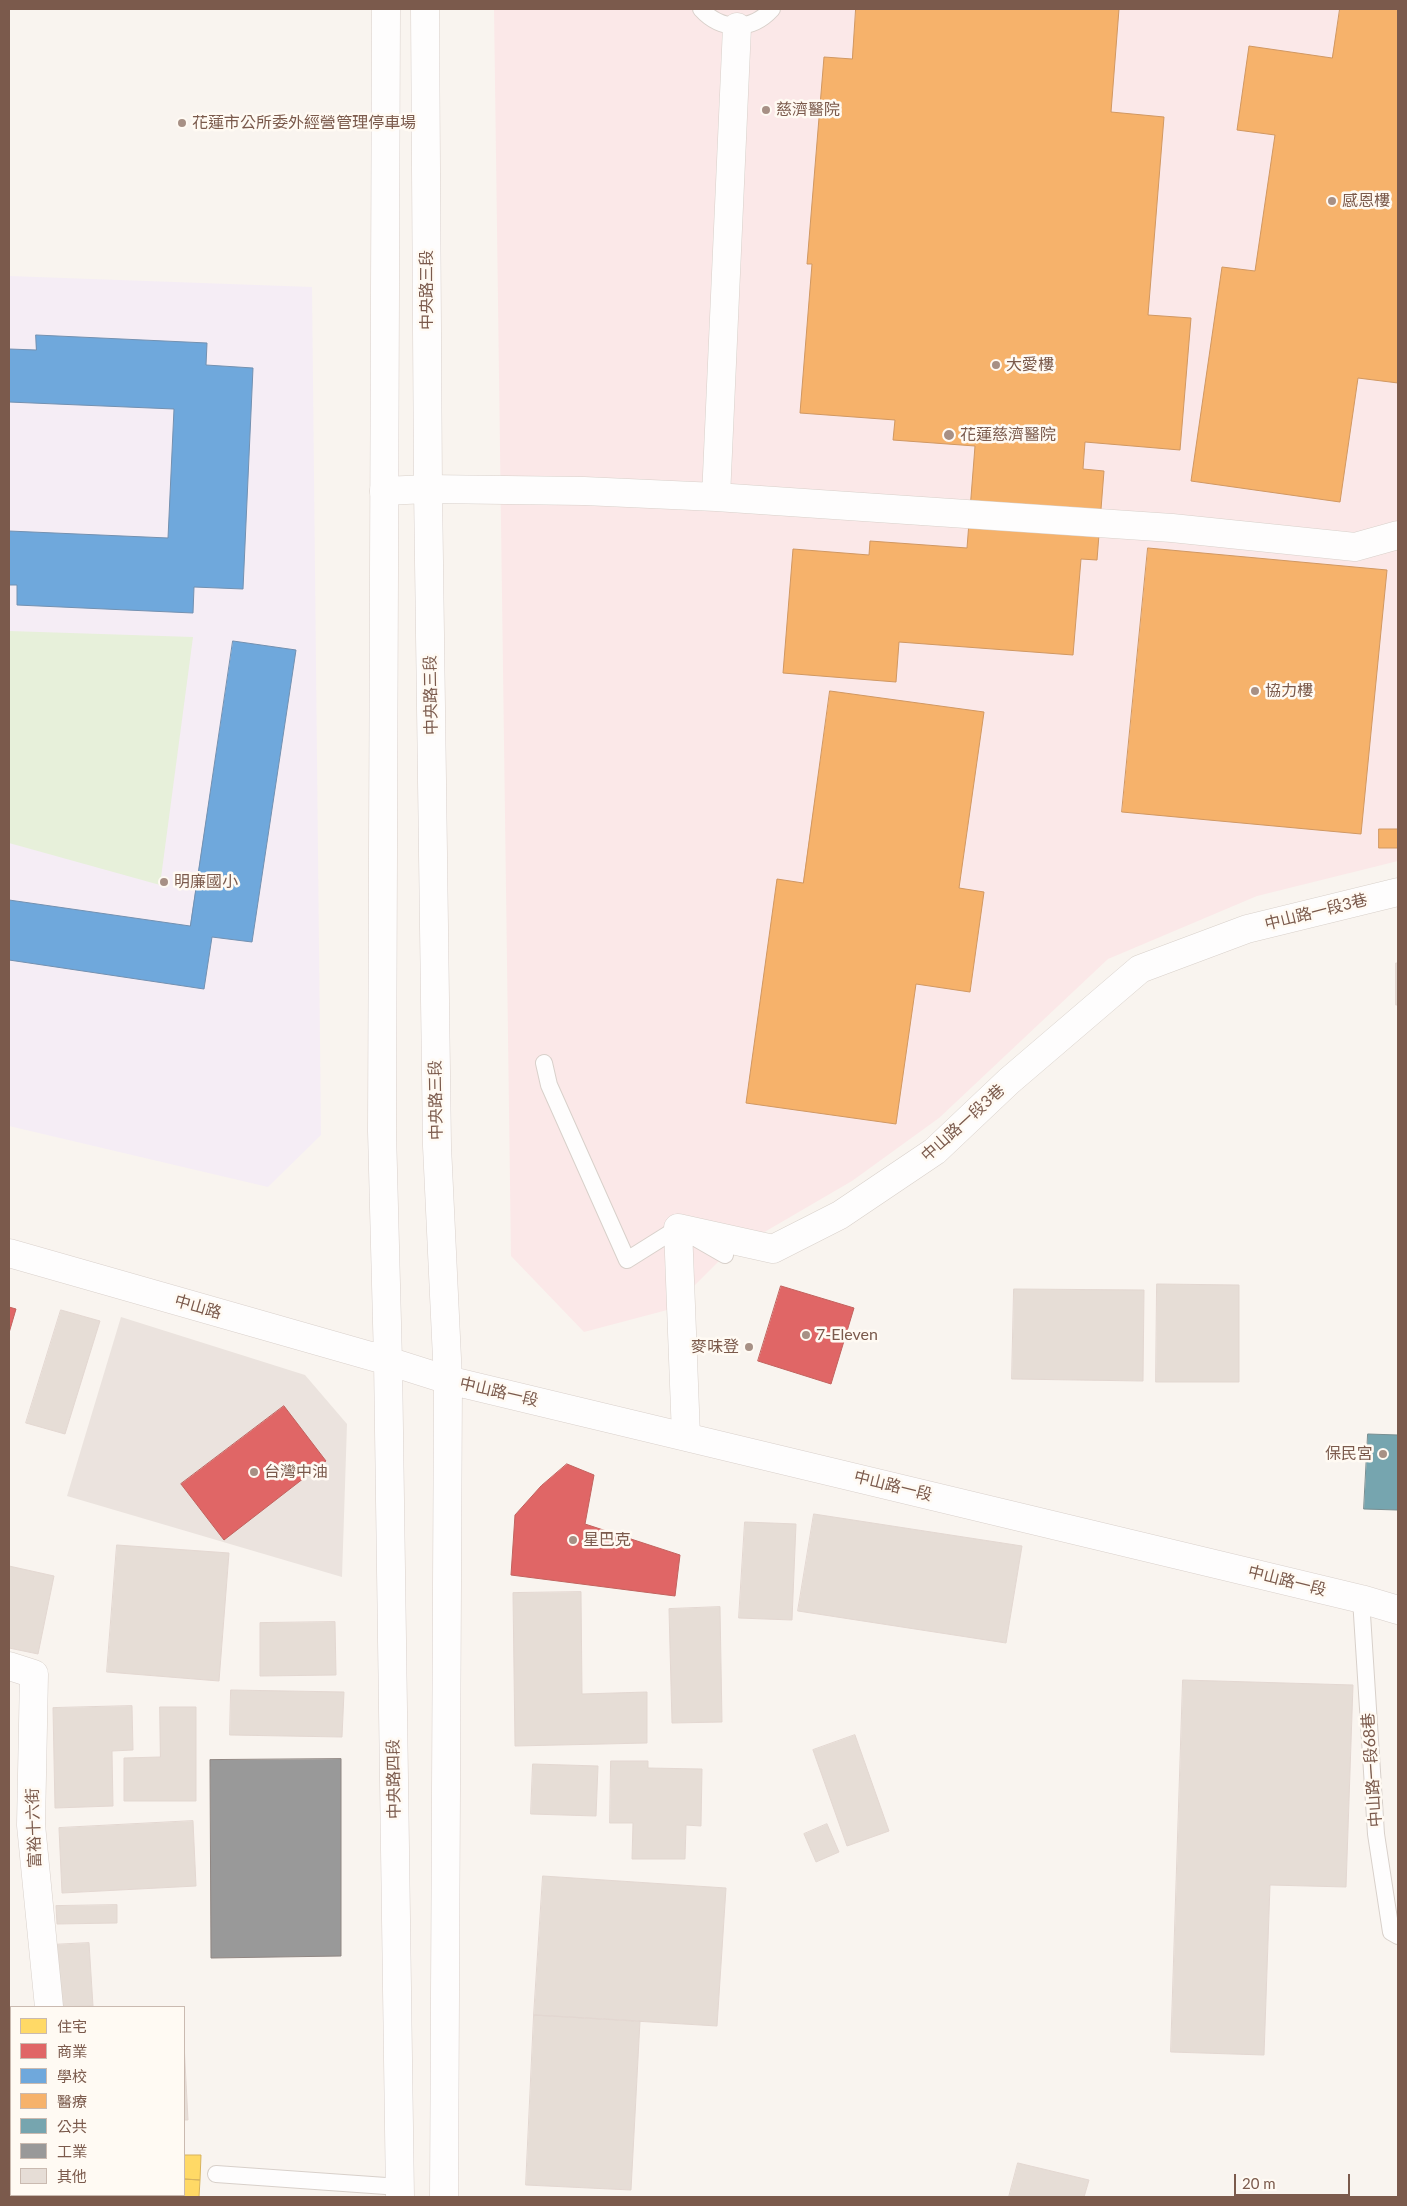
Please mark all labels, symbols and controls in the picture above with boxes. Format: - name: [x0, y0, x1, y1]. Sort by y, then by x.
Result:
- place label: 慈濟醫院: [776, 100, 840, 120]
- marker: 慈濟醫院: [760, 104, 772, 116]
- place label: 花蓮市公所委外經營管理停車場: [192, 113, 416, 133]
- marker: 花蓮市公所委外經營管理停車場: [176, 117, 188, 129]
- place label: 感恩樓: [1342, 191, 1390, 211]
- marker: 感恩樓: [1326, 195, 1338, 207]
- street label: 中央路三段: [417, 250, 437, 330]
- place label: 大愛樓: [1006, 355, 1054, 375]
- marker: 大愛樓: [990, 359, 1002, 371]
- place label: 花蓮慈濟醫院: [960, 425, 1056, 445]
- marker: 花蓮慈濟醫院: [942, 428, 956, 442]
- street label: 中央路三段: [421, 655, 441, 735]
- place label: 協力樓: [1265, 681, 1313, 701]
- marker: 協力樓: [1249, 685, 1261, 697]
- place label: 明廉國小: [174, 872, 238, 892]
- marker: 明廉國小: [158, 876, 170, 888]
- street label: 中山路一段3巷: [1263, 890, 1369, 934]
- street label: 中央路三段: [426, 1060, 446, 1140]
- street label: 中山路一段3巷: [917, 1081, 1009, 1165]
- street label: 中山路: [172, 1291, 224, 1323]
- place label: 7-Eleven: [816, 1325, 878, 1345]
- marker: 7-Eleven: [800, 1329, 812, 1341]
- place label: 麥味登: [691, 1337, 739, 1357]
- marker: 麥味登: [743, 1341, 755, 1353]
- street label: 中山路一段: [458, 1374, 540, 1410]
- place label: 保民宮: [1325, 1444, 1373, 1464]
- marker: 保民宮: [1377, 1448, 1389, 1460]
- place label: 台灣中油: [264, 1462, 328, 1482]
- marker: 台灣中油: [248, 1466, 260, 1478]
- street label: 中山路一段: [852, 1467, 934, 1505]
- place label: 星巴克: [583, 1530, 631, 1550]
- marker: 星巴克: [567, 1534, 579, 1546]
- street label: 中山路一段: [1246, 1562, 1328, 1600]
- street label: 中山路一段68巷: [1358, 1712, 1386, 1828]
- street label: 中央路四段: [384, 1739, 404, 1819]
- street label: 富裕十六街: [23, 1788, 45, 1868]
- legend: [10, 2006, 185, 2196]
- text: 住宅: [57, 2017, 87, 2035]
- text: 商業: [57, 2042, 87, 2060]
- text: 學校: [57, 2067, 87, 2085]
- text: 醫療: [57, 2092, 87, 2110]
- text: 公共: [57, 2117, 87, 2135]
- text: 工業: [57, 2142, 87, 2160]
- scale bar: [1237, 2164, 1353, 2196]
- text: 其他: [57, 2167, 87, 2185]
- text: 20 m: [1242, 2174, 1276, 2192]

